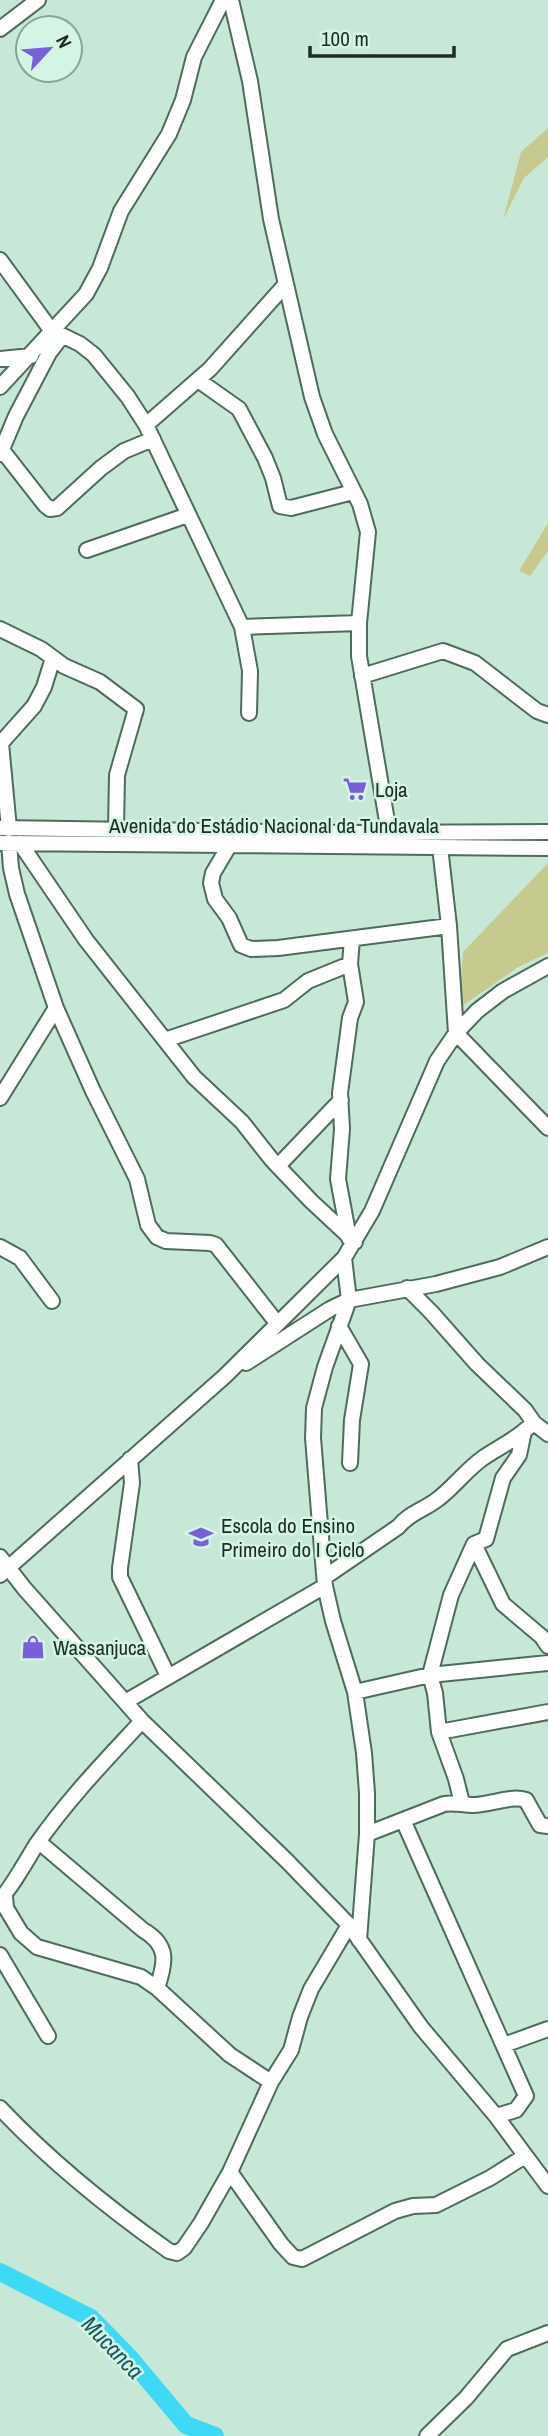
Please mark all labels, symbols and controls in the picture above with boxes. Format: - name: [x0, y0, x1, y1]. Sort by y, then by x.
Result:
- north arrow: [14, 14, 84, 84]
- scale bar: [310, 14, 454, 58]
- text: 100 m: [321, 24, 369, 53]
- text: N: [50, 31, 78, 52]
- supermarket icon: Loja: [341, 775, 369, 803]
- place label: Loja: [375, 775, 408, 804]
- street label: Avenida do Estádio Nacional da Tundavala: [108, 811, 439, 840]
- place label: Escola do Ensino Primeiro do I Ciclo: [221, 1511, 365, 1564]
- school or university icon: Escola do Ensino Primeiro do I Ciclo: [187, 1523, 215, 1551]
- shop icon: Wassanjuca: [19, 1633, 47, 1661]
- place label: Wassanjuca: [53, 1633, 147, 1662]
- water label: Mucanca: [75, 2309, 151, 2385]

